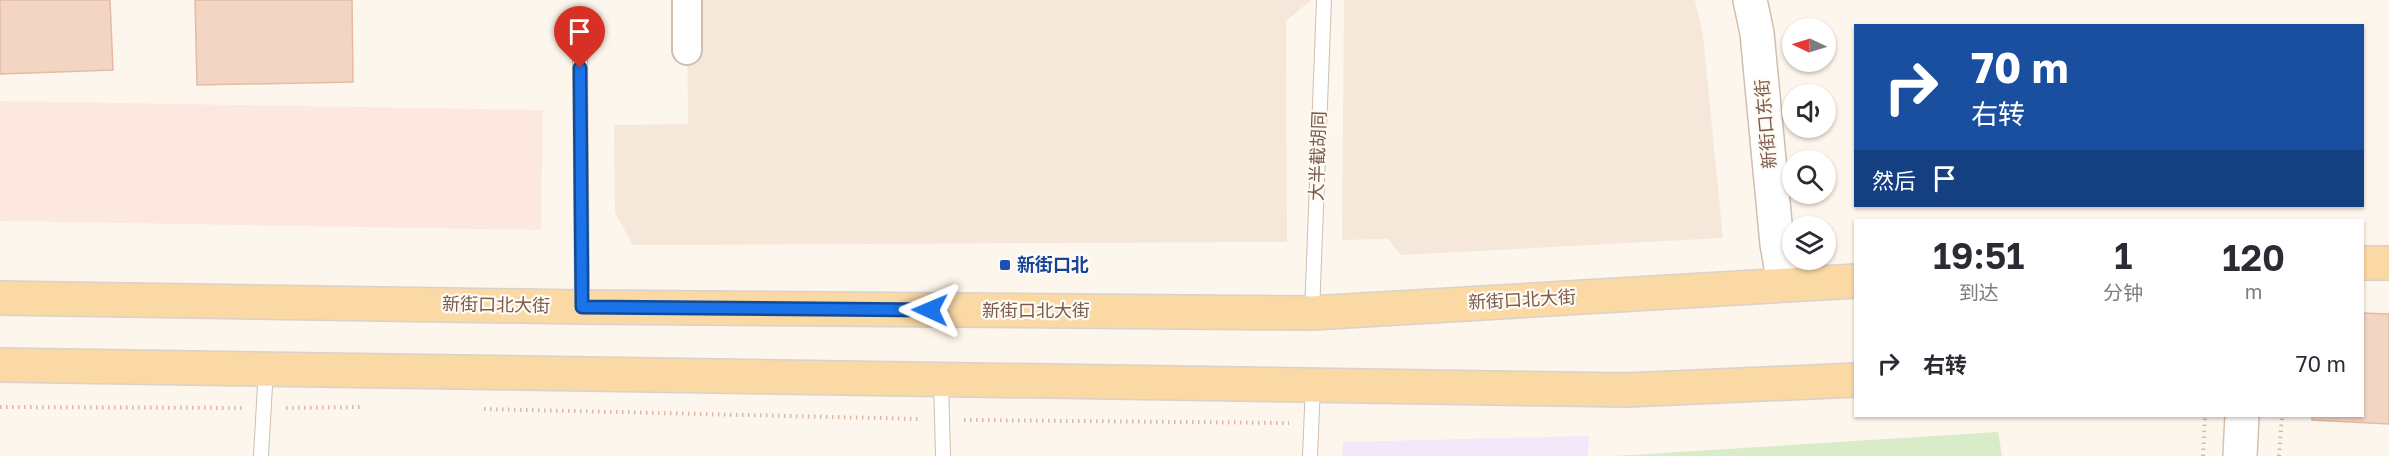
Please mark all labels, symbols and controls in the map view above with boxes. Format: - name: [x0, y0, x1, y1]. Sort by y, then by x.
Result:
- pin: [554, 6, 605, 68]
- icon: arrive: [563, 15, 596, 48]
- north arrow: [1782, 18, 1836, 72]
- map controls: [1782, 18, 1836, 270]
- text: 70 m: [1971, 42, 2068, 92]
- icon: right: [1872, 48, 1950, 126]
- street label: 新街口东街: [1750, 78, 1780, 170]
- button: sound: [1782, 84, 1836, 138]
- text: 右转: [1971, 98, 2025, 130]
- street label: 大半截胡同: [1304, 111, 1330, 201]
- button: search: [1782, 150, 1836, 204]
- icon: arrive: [1928, 162, 1961, 195]
- text: 然后: [1872, 167, 1916, 194]
- button: layers: [1782, 216, 1836, 270]
- text: 19:51: [1933, 234, 2024, 277]
- text: 1: [2114, 234, 2132, 277]
- text: 120: [2222, 236, 2285, 279]
- place label: 新街口北: [1017, 253, 1089, 275]
- marker: 新街口北: [998, 258, 1012, 272]
- position arrow: [898, 278, 962, 342]
- text: m: [2245, 279, 2263, 303]
- text: 到达: [1959, 280, 1999, 304]
- text: 分钟: [2103, 280, 2143, 304]
- street label: 新街口北大街: [1467, 285, 1576, 313]
- street label: 新街口北大街: [442, 292, 550, 316]
- street label: 新街口北大街: [982, 299, 1090, 321]
- icon: right: [1872, 347, 1905, 380]
- text: 70 m: [2296, 350, 2346, 377]
- text: 右转: [1923, 351, 1967, 378]

